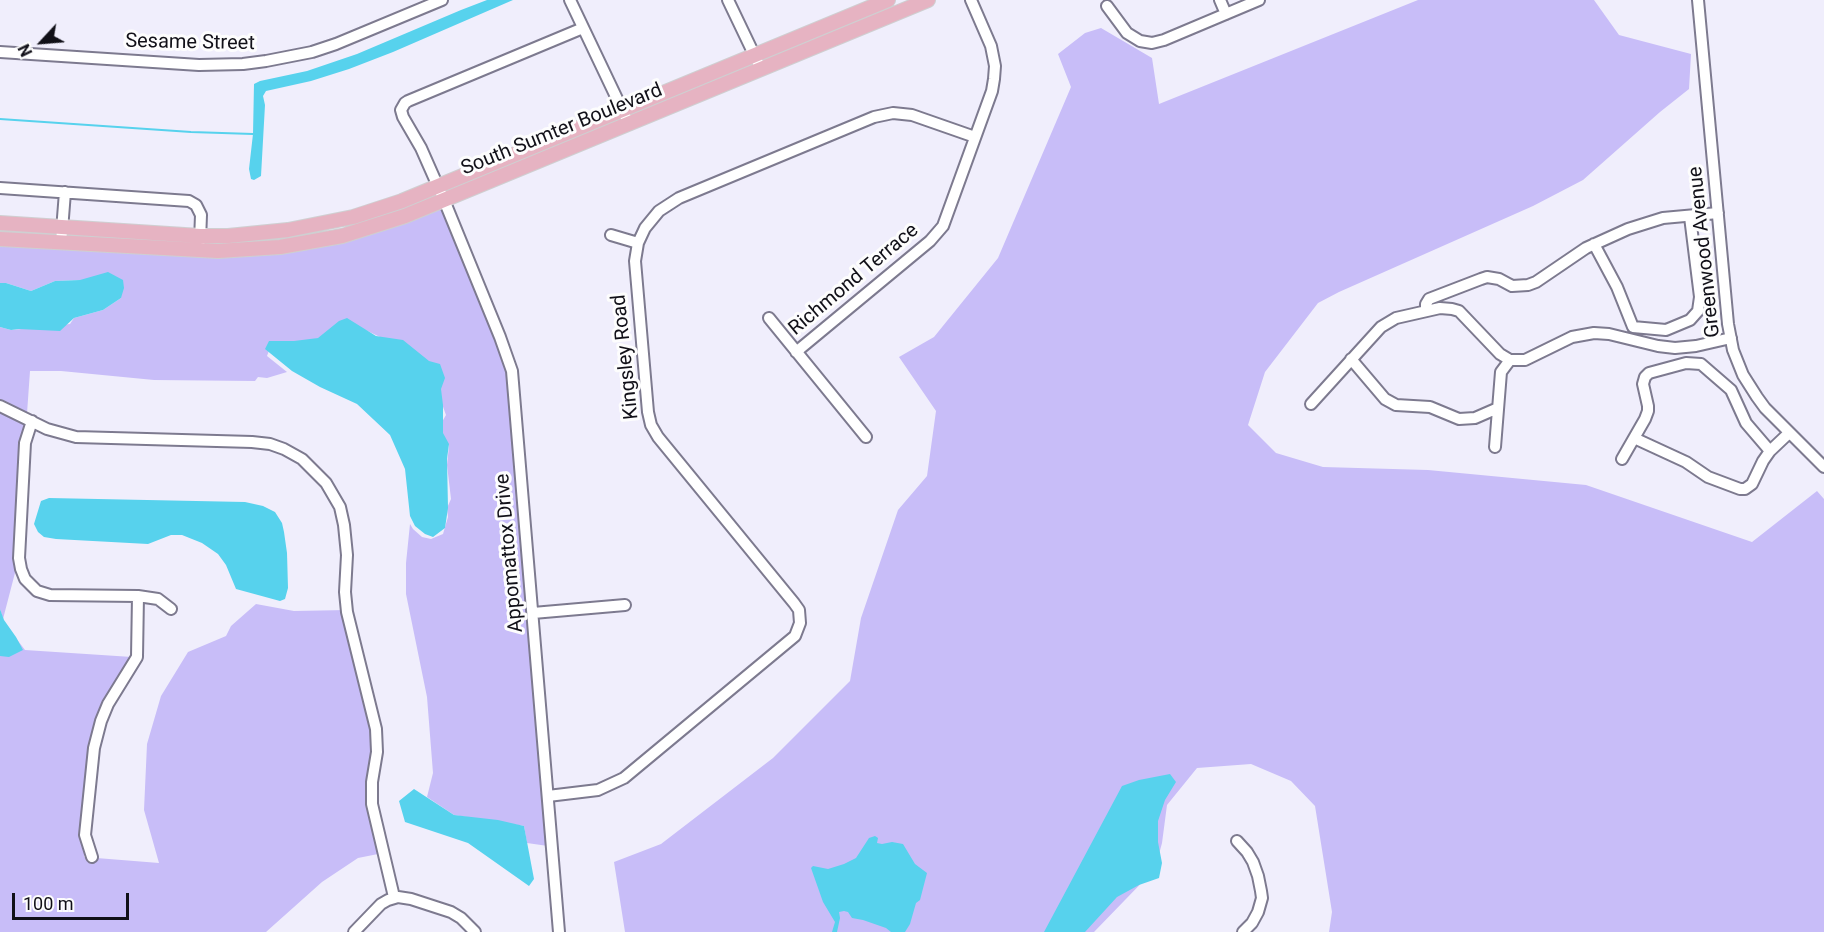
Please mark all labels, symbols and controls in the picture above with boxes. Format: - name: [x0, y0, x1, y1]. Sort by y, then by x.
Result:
- north arrow: [12, 12, 72, 72]
- street label: Sesame Street: [125, 30, 255, 56]
- text: N: [14, 41, 36, 59]
- street label: South Sumter Boulevard: [458, 79, 666, 181]
- street label: Greenwood Avenue: [1684, 165, 1726, 339]
- street label: Richmond Terrace: [784, 219, 924, 341]
- street label: Kingsley Road: [607, 293, 645, 421]
- street label: Appomattox Drive: [491, 473, 529, 633]
- scale bar: [15, 881, 132, 919]
- text: 100 m: [23, 893, 74, 914]

